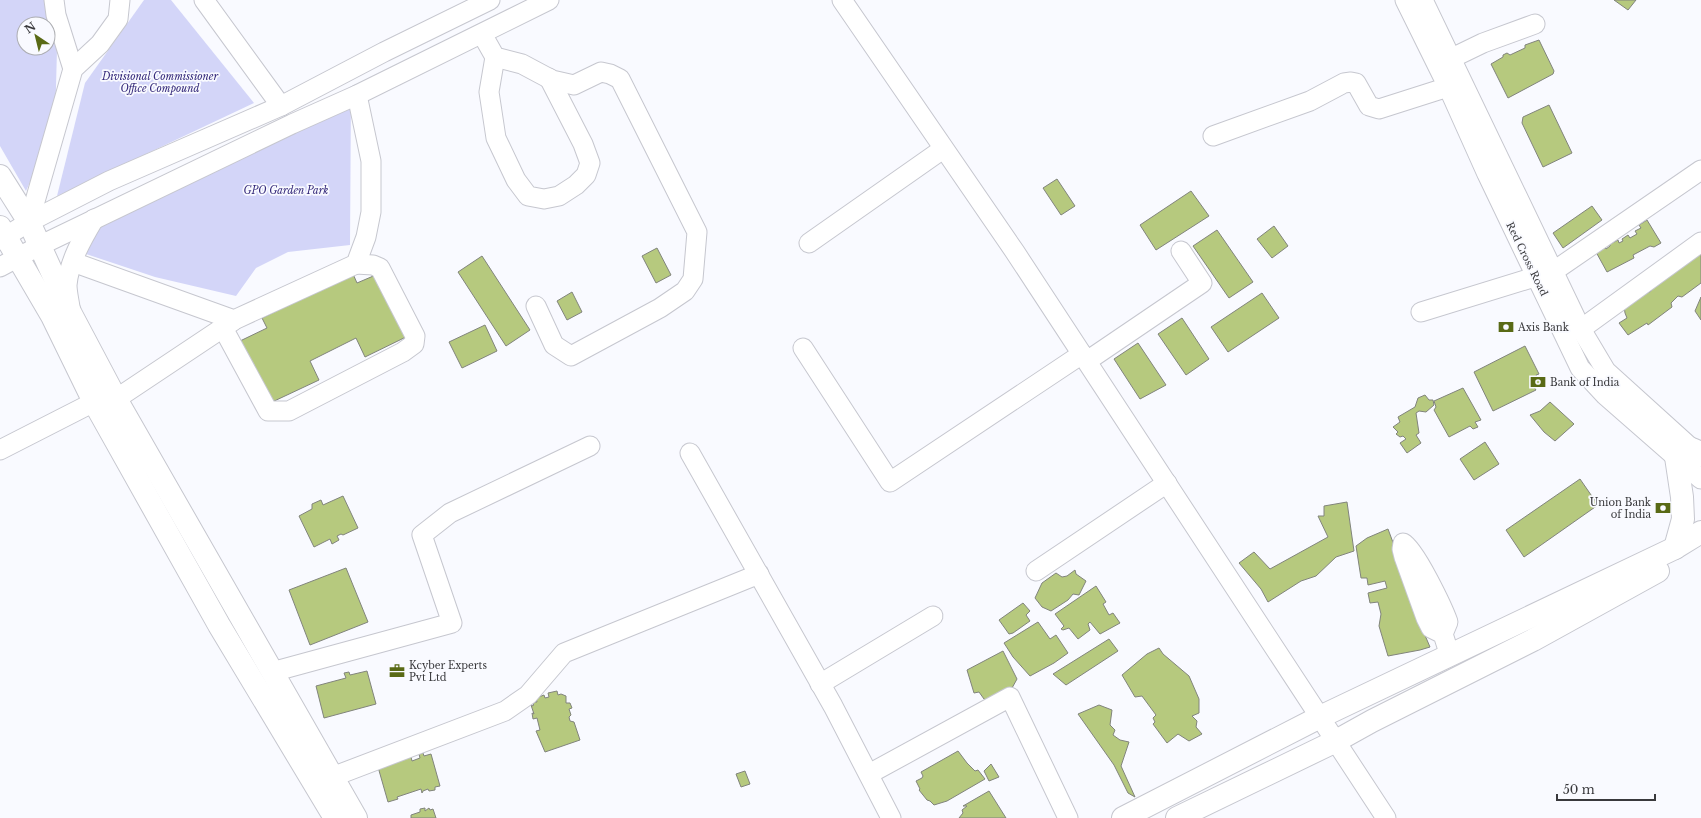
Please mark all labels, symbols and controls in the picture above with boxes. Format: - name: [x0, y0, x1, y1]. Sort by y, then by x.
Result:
- north arrow: [16, 16, 56, 56]
- text: N: [22, 19, 39, 37]
- park label: Divisional Commissioner Office Compound: [101, 70, 218, 95]
- park label: GPO Garden Park: [243, 184, 329, 197]
- street label: Red Cross Road: [1503, 220, 1551, 298]
- bank icon: Axis Bank: [1497, 318, 1515, 336]
- place label: Axis Bank: [1517, 321, 1570, 334]
- bank icon: Bank of India: [1529, 373, 1547, 391]
- place label: Bank of India: [1550, 376, 1620, 389]
- place label: Union Bank of India: [1590, 496, 1652, 521]
- bank icon: Union Bank of India: [1654, 499, 1672, 517]
- place label: Kcyber Experts Pvt Ltd: [409, 659, 487, 684]
- office icon: Kcyber Experts Pvt Ltd: [388, 662, 406, 680]
- scale bar: [1557, 776, 1655, 802]
- text: 50 m: [1563, 782, 1595, 797]

